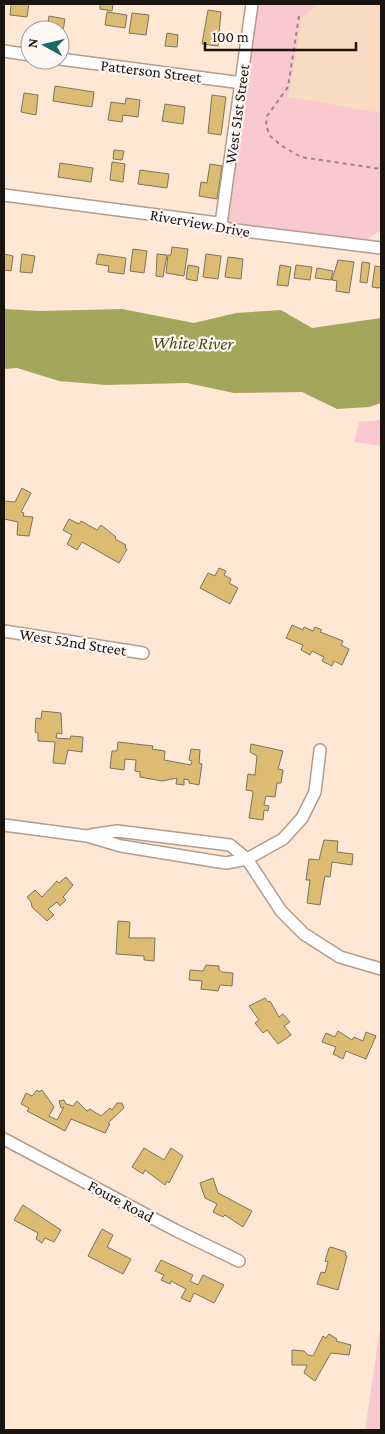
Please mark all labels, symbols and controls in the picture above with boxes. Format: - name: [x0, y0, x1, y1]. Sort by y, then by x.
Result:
- north arrow: [20, 20, 70, 70]
- scale bar: [205, 20, 356, 52]
- text: 100 m: [212, 29, 249, 45]
- text: N: [24, 37, 41, 49]
- street label: Patterson Street: [100, 56, 203, 86]
- street label: West 51st Street: [222, 62, 253, 165]
- street label: Riverview Drive: [149, 206, 251, 240]
- water label: White River: [152, 332, 234, 354]
- street label: West 52nd Street: [18, 625, 128, 659]
- street label: Foure Road: [85, 1177, 157, 1226]

